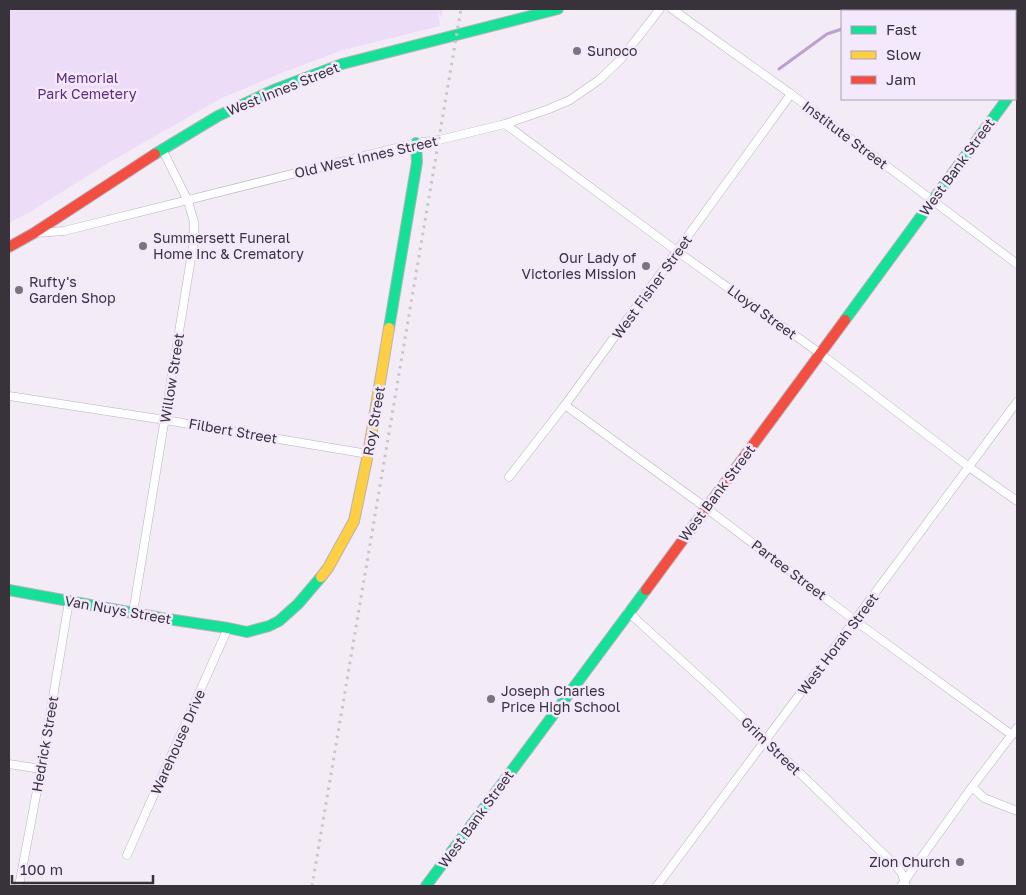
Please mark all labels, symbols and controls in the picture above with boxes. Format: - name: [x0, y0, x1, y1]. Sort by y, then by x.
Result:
- legend: [841, 10, 1016, 100]
- text: Fast: [886, 20, 917, 38]
- place label: Sunoco: [587, 42, 637, 59]
- marker: Sunoco: [571, 45, 583, 57]
- text: Slow: [886, 45, 921, 63]
- street label: West Innes Street: [224, 58, 341, 119]
- park label: Memorial Park Cemetery: [37, 69, 137, 102]
- text: Jam: [886, 70, 916, 88]
- street label: Institute Street: [799, 97, 891, 172]
- street label: West Bank Street: [916, 115, 998, 219]
- street label: Old West Innes Street: [293, 132, 439, 181]
- place label: Summersett Funeral Home Inc & Crematory: [153, 229, 304, 262]
- street label: West Fisher Street: [608, 231, 695, 342]
- marker: Summersett Funeral Home Inc & Crematory: [137, 240, 149, 252]
- place label: Our Lady of Victories Mission: [522, 249, 636, 282]
- marker: Our Lady of Victories Mission: [640, 260, 652, 272]
- place label: Rufty's Garden Shop: [29, 273, 116, 306]
- street label: Lloyd Street: [724, 281, 800, 342]
- marker: Rufty's Garden Shop: [13, 284, 25, 296]
- street label: Willow Street: [156, 332, 187, 424]
- street label: Roy Street: [359, 385, 388, 457]
- street label: Filbert Street: [188, 414, 279, 447]
- street label: West Bank Street: [675, 441, 758, 544]
- street label: Partee Street: [748, 536, 830, 603]
- street label: West Horah Street: [794, 589, 882, 698]
- street label: Van Nuys Street: [63, 592, 173, 627]
- place label: Joseph Charles Price High School: [501, 682, 620, 715]
- street label: Warehouse Drive: [147, 687, 208, 797]
- marker: Joseph Charles Price High School: [485, 693, 497, 705]
- street label: Hedrick Street: [28, 695, 61, 793]
- street label: Grim Street: [738, 713, 805, 778]
- street label: West Bank Street: [435, 767, 517, 871]
- scale bar: [12, 852, 154, 884]
- place label: Zion Church: [869, 853, 950, 870]
- marker: Zion Church: [954, 856, 966, 868]
- text: 100 m: [20, 860, 63, 878]

